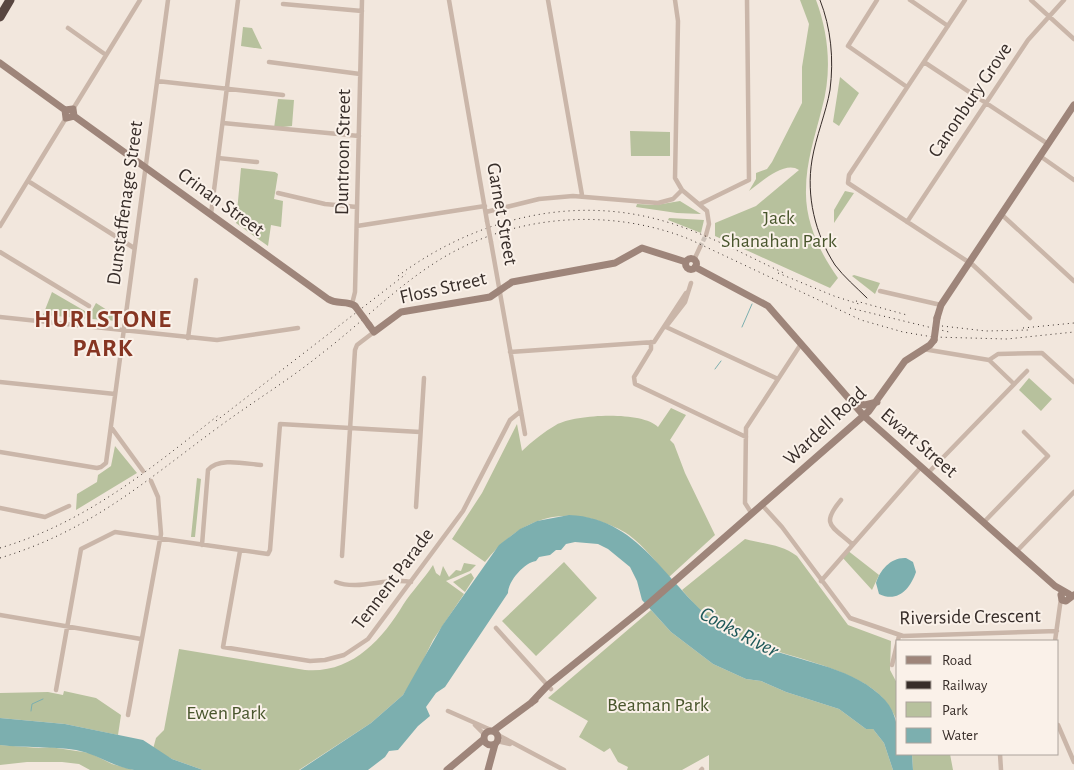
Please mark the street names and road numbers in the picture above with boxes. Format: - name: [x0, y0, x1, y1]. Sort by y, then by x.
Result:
- street label: Canonbury Grove: [924, 39, 1016, 161]
- street label: Duntroon Street: [332, 88, 354, 215]
- street label: Dunstaffenage Street: [104, 119, 147, 287]
- street label: Garnet Street: [483, 161, 521, 267]
- street label: Crinan Street: [174, 164, 268, 240]
- street label: Floss Street: [398, 268, 489, 308]
- street label: Wardell Road: [780, 383, 870, 469]
- street label: Ewart Street: [877, 404, 962, 482]
- street label: Tennent Parade: [349, 525, 437, 633]
- street label: Riverside Crescent: [899, 606, 1042, 628]

